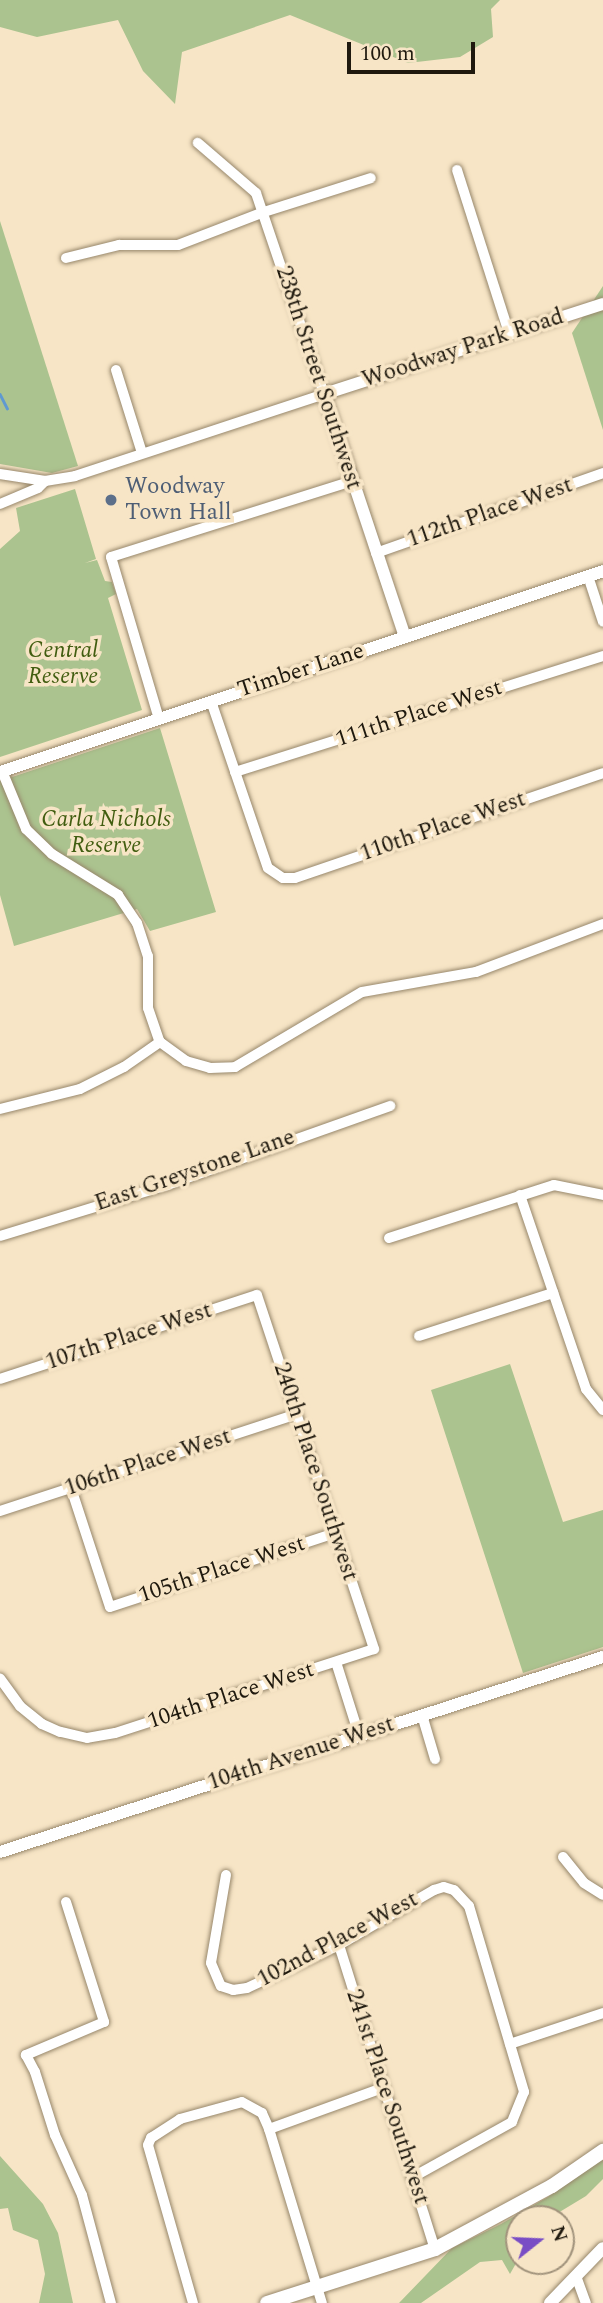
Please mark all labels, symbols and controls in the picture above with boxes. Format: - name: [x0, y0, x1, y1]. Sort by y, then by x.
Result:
- scale bar: [351, 28, 479, 72]
- text: 100 m: [360, 38, 415, 70]
- street label: 238th Street Southwest: [269, 263, 367, 493]
- street label: Woodway Park Road: [359, 303, 567, 395]
- street label: 112th Place West: [404, 472, 576, 554]
- place label: Woodway Town Hall: [125, 473, 232, 527]
- marker: Woodway Town Hall: [103, 492, 119, 508]
- park label: Central Reserve: [28, 637, 98, 691]
- street label: Timber Lane: [234, 638, 368, 704]
- street label: 111th Place West: [332, 674, 506, 754]
- street label: 110th Place West: [357, 786, 529, 868]
- park label: Carla Nichols Reserve: [41, 806, 171, 860]
- street label: East Greystone Lane: [91, 1124, 299, 1218]
- street label: 107th Place West: [42, 1297, 216, 1377]
- street label: 240th Place Southwest: [267, 1359, 363, 1585]
- street label: 106th Place West: [61, 1423, 235, 1503]
- street label: 105th Place West: [135, 1530, 309, 1610]
- street label: 104th Place West: [144, 1656, 318, 1736]
- street label: 104th Avenue West: [204, 1711, 398, 1797]
- street label: 102nd Place West: [253, 1886, 423, 1994]
- street label: 241st Place Southwest: [339, 1986, 435, 2208]
- north arrow: [505, 2205, 575, 2275]
- text: N: [542, 2222, 575, 2246]

